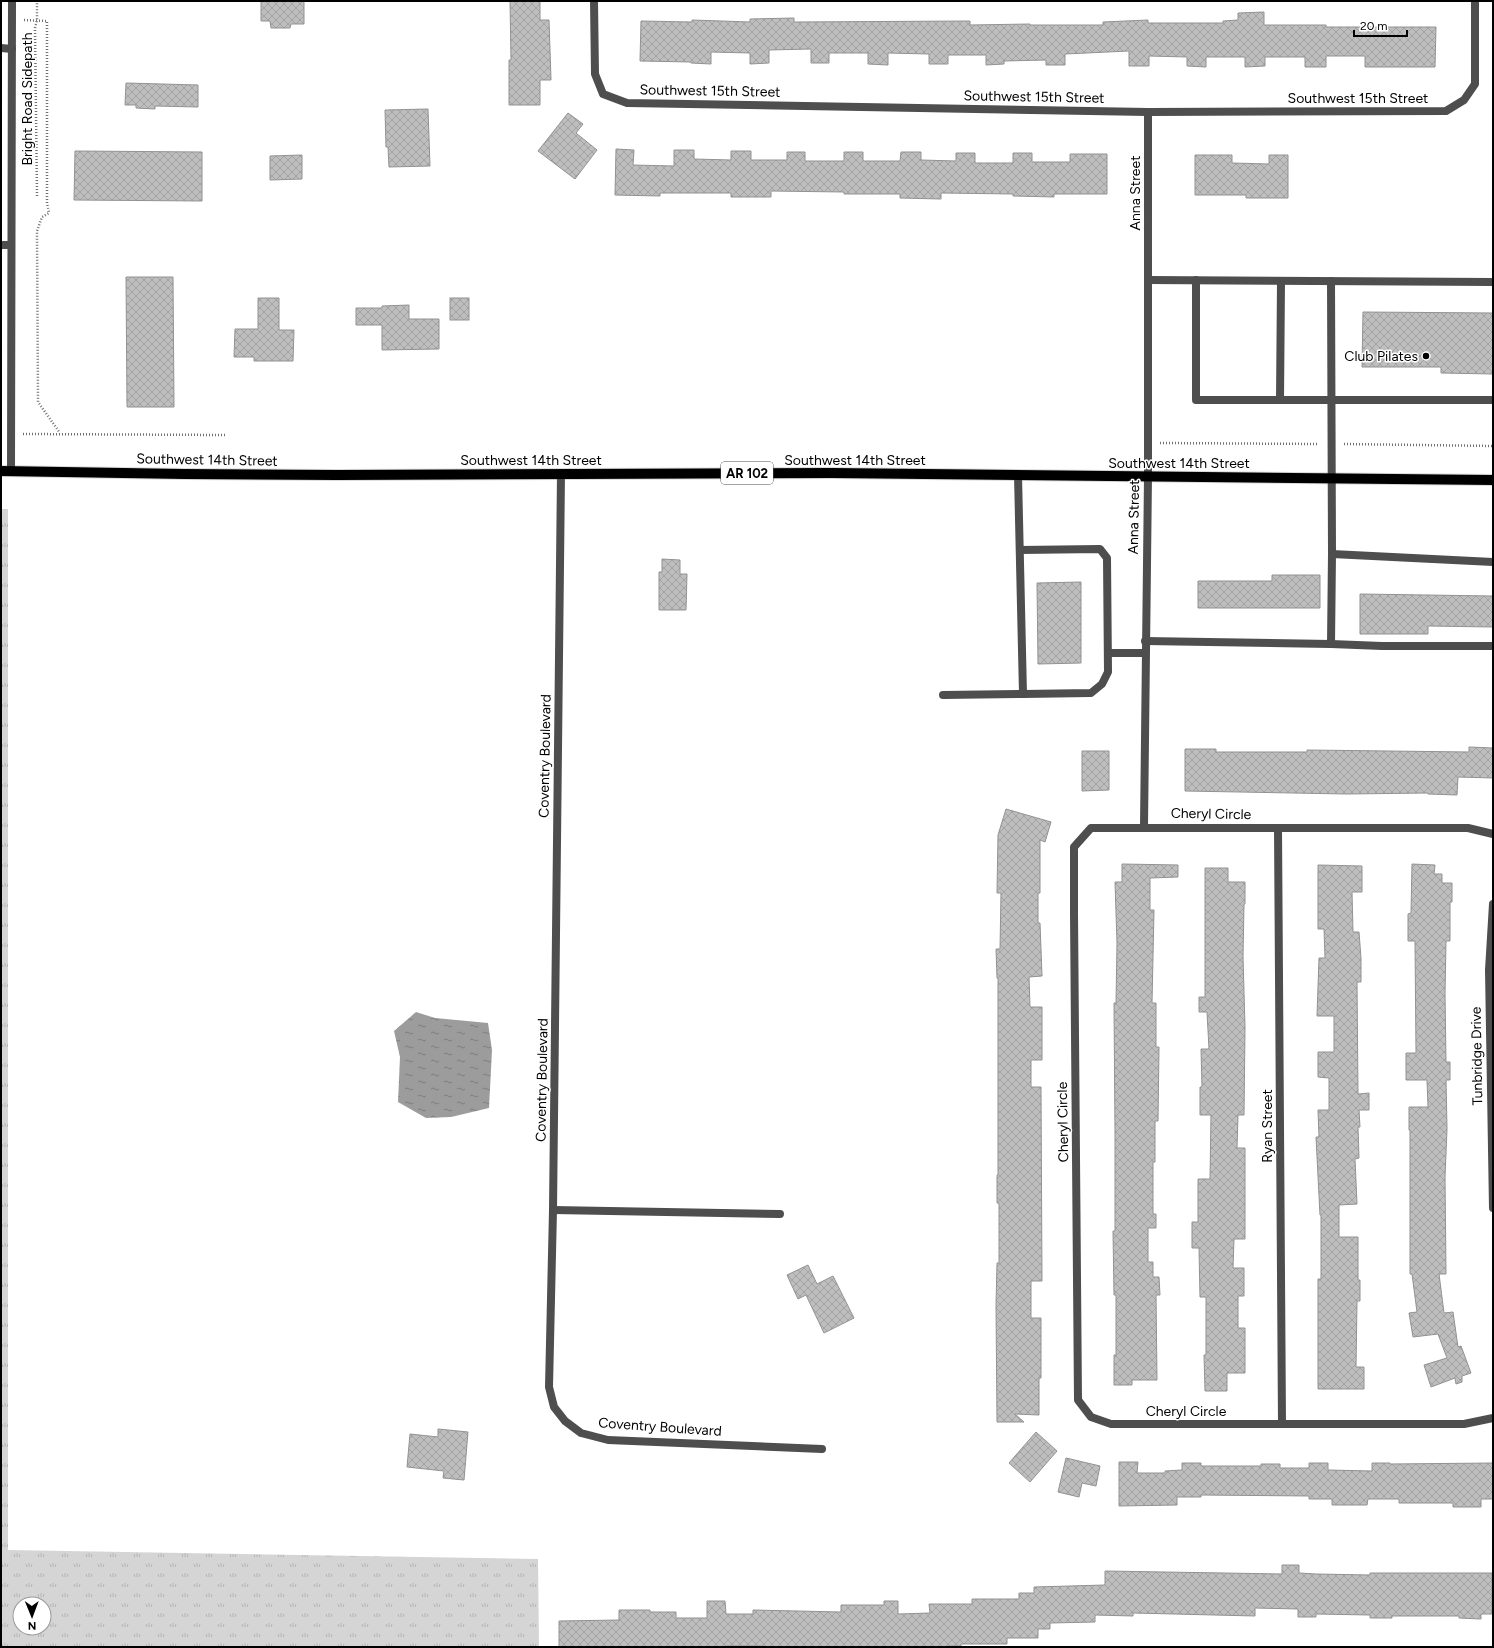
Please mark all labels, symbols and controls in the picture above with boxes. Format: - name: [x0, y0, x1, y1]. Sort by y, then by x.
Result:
- scale bar: [1354, 12, 1407, 38]
- text: 20 m: [1360, 19, 1388, 33]
- street label: Bright Road Sidepath: [19, 32, 36, 166]
- street label: Southwest 15th Street: [639, 81, 781, 101]
- street label: Southwest 15th Street: [963, 87, 1105, 107]
- street label: Southwest 15th Street: [1288, 90, 1428, 107]
- street label: Anna Street: [1127, 156, 1144, 230]
- place label: Club Pilates: [1344, 348, 1418, 365]
- marker: Club Pilates: [1421, 351, 1431, 361]
- street label: Southwest 14th Street: [136, 450, 278, 470]
- street label: Southwest 14th Street: [460, 452, 602, 469]
- street label: Southwest 14th Street: [784, 452, 926, 469]
- street label: Southwest 14th Street: [1108, 455, 1250, 472]
- road number: AR 102: [721, 462, 773, 484]
- street label: Anna Street: [1125, 479, 1143, 555]
- street label: Coventry Boulevard: [535, 694, 555, 818]
- street label: Cheryl Circle: [1171, 805, 1252, 823]
- street label: Tunbridge Drive: [1468, 1006, 1486, 1106]
- street label: Coventry Boulevard: [532, 1018, 552, 1142]
- street label: Cheryl Circle: [1054, 1081, 1072, 1162]
- street label: Ryan Street: [1259, 1089, 1276, 1163]
- street label: Cheryl Circle: [1146, 1403, 1227, 1420]
- street label: Coventry Boulevard: [598, 1414, 722, 1440]
- north arrow: [12, 1596, 52, 1636]
- text: N: [28, 1619, 37, 1632]

